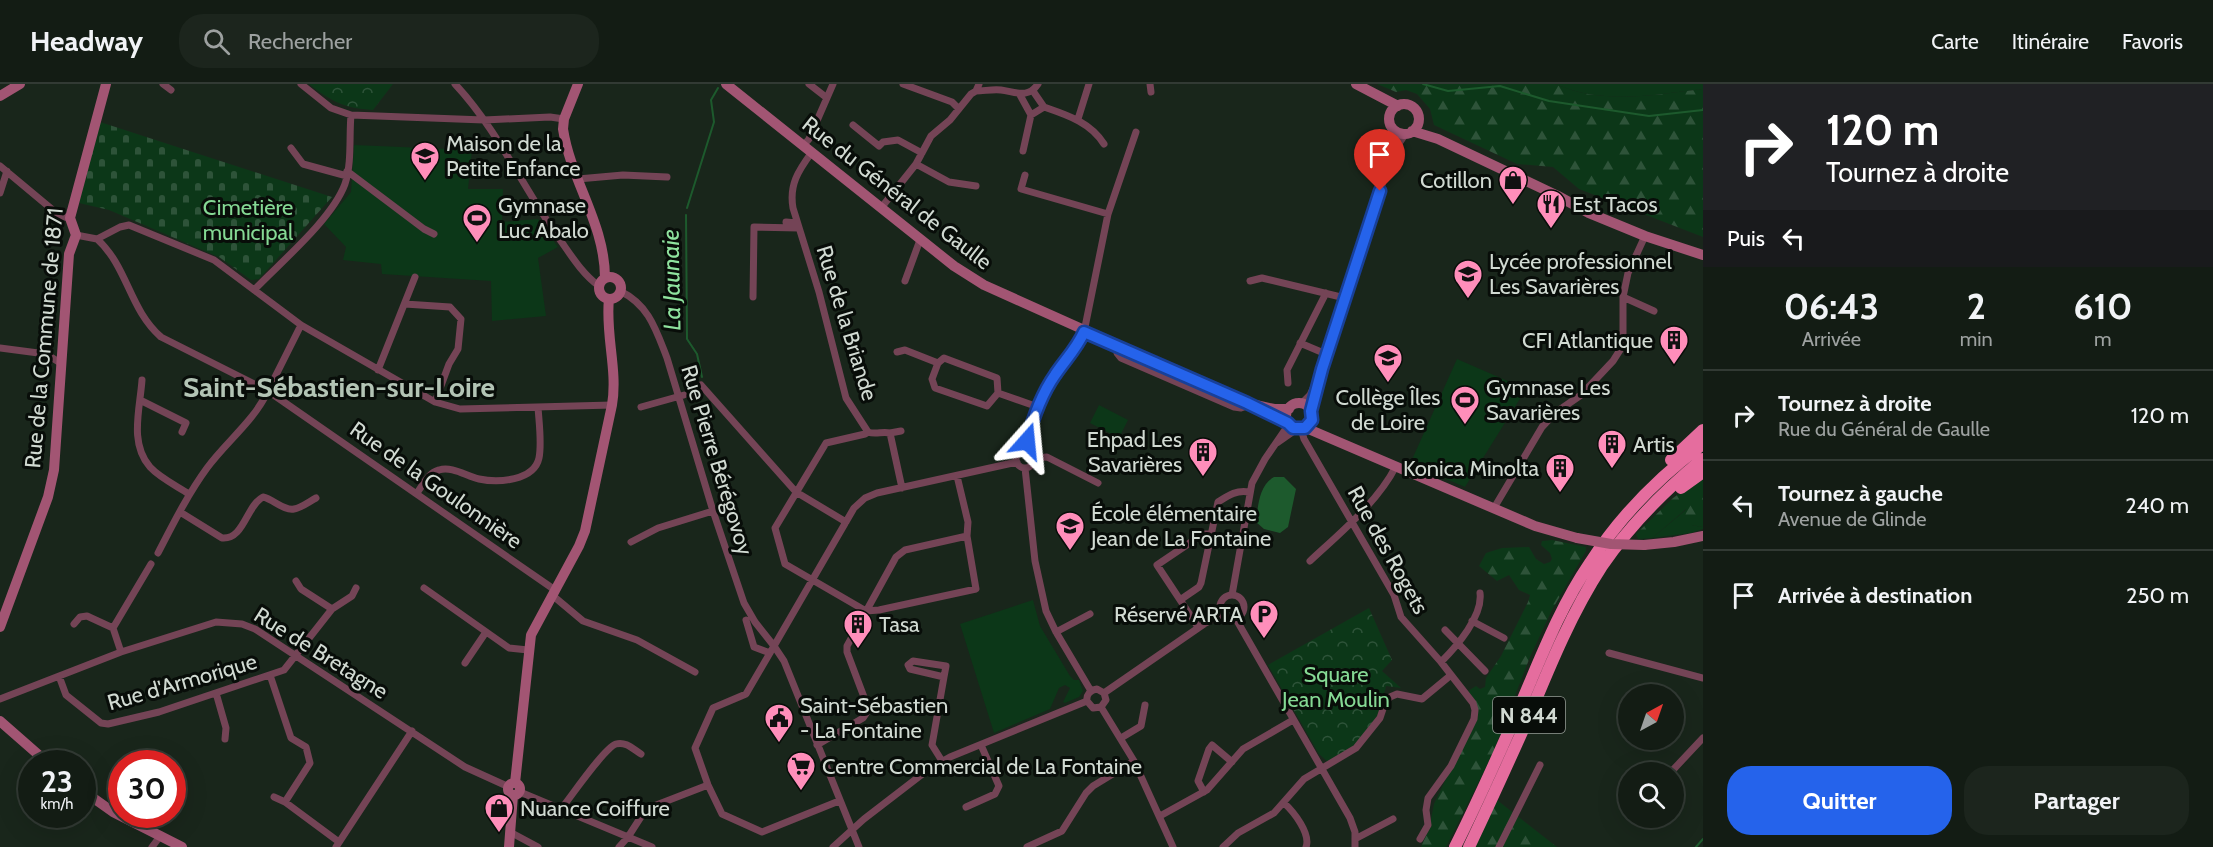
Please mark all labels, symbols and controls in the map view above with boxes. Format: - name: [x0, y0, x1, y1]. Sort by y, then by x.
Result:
- search box: [179, 14, 599, 68]
- text: Headway: [30, 24, 143, 58]
- icon: search: [200, 25, 233, 58]
- text: Rechercher: [248, 28, 352, 55]
- text: Carte: [1931, 29, 1979, 54]
- text: Itinéraire: [2012, 29, 2089, 54]
- text: Favoris: [2122, 29, 2183, 54]
- text: 120 m: [1826, 104, 1939, 156]
- icon: right: [1727, 108, 1805, 186]
- street label: Rue du Général de Gaulle: [797, 111, 997, 275]
- pin: [1354, 129, 1405, 191]
- place label: Maison de la Petite Enfance: [446, 130, 581, 182]
- icon: arrive: [1363, 138, 1396, 171]
- school or university icon: Maison de la Petite Enfance: [409, 140, 441, 182]
- text: Tournez à droite: [1826, 156, 2009, 189]
- shop icon: Cotillon: [1497, 164, 1529, 206]
- place label: Cotillon: [1420, 167, 1492, 194]
- restaurant icon: Est Tacos: [1535, 188, 1567, 230]
- place label: Est Tacos: [1572, 191, 1658, 218]
- place label: Gymnase Luc Abalo: [498, 192, 589, 244]
- park label: Cimetière municipal: [203, 194, 294, 246]
- sports icon: Gymnase Luc Abalo: [461, 202, 493, 244]
- street label: Rue de la Commune de 1871: [19, 207, 69, 469]
- icon: left: [1777, 222, 1810, 255]
- text: Puis: [1727, 225, 1765, 252]
- water label: La Jaunaie: [656, 229, 686, 331]
- street label: Rue de la Briande: [811, 242, 883, 404]
- place label: Lycée professionnel Les Savarières: [1489, 248, 1673, 300]
- school or university icon: Lycée professionnel Les Savarières: [1452, 258, 1484, 300]
- text: 06:43: [1784, 284, 1879, 328]
- text: 2: [1967, 284, 1986, 328]
- text: 610: [2073, 284, 2132, 328]
- building icon: CFI Atlantique: [1658, 324, 1690, 366]
- place label: CFI Atlantique: [1522, 327, 1653, 354]
- text: Arrivée: [1802, 327, 1861, 351]
- text: min: [1960, 327, 1993, 351]
- text: m: [2094, 327, 2112, 351]
- school or university icon: Collège Îles de Loire: [1372, 342, 1404, 384]
- street label: Rue Pierre Bérégovoy: [675, 361, 759, 559]
- district label: Saint-Sébastien-sur-Loire: [183, 370, 495, 404]
- place label: Gymnase Les Savarières: [1486, 374, 1610, 426]
- place label: Collège Îles de Loire: [1336, 384, 1440, 436]
- sports icon: Gymnase Les Savarières: [1449, 384, 1481, 426]
- text: Tournez à droite: [1778, 390, 1932, 417]
- icon: right: [1727, 399, 1760, 432]
- text: 120 m: [2131, 402, 2189, 429]
- position arrow: [995, 409, 1059, 473]
- street label: Rue de la Goulonnière: [345, 415, 527, 555]
- text: Rue du Général de Gaulle: [1778, 417, 1990, 441]
- place label: Ehpad Les Savarières: [1087, 426, 1182, 478]
- building icon: Artis: [1596, 428, 1628, 470]
- place label: Artis: [1633, 431, 1675, 458]
- building icon: Ehpad Les Savarières: [1187, 436, 1219, 478]
- building icon: Konica Minolta: [1544, 452, 1576, 494]
- place label: Konica Minolta: [1403, 455, 1539, 482]
- text: Tournez à gauche: [1778, 480, 1943, 507]
- street label: Rue des Rogets: [1342, 481, 1434, 619]
- icon: left: [1727, 489, 1760, 522]
- text: 240 m: [2125, 492, 2189, 519]
- place label: École élémentaire Jean de La Fontaine: [1090, 500, 1271, 552]
- text: Avenue de Glinde: [1778, 507, 1927, 531]
- school or university icon: École élémentaire Jean de La Fontaine: [1054, 510, 1086, 552]
- icon: arrive: [1727, 579, 1760, 612]
- text: Arrivée à destination: [1778, 582, 1972, 609]
- text: 250 m: [2126, 582, 2189, 609]
- parking icon: Réservé ARTA: [1248, 598, 1280, 640]
- street label: Rue de Bretagne: [249, 601, 393, 705]
- place label: Réservé ARTA: [1114, 601, 1243, 628]
- building icon: Tasa: [842, 608, 874, 650]
- place label: Tasa: [879, 611, 920, 638]
- street label: Rue d'Armorique: [104, 648, 260, 716]
- park label: Square Jean Moulin: [1281, 661, 1390, 713]
- north arrow: [1618, 684, 1684, 750]
- map controls: [1618, 684, 1684, 828]
- place label: Saint-Sébastien - La Fontaine: [800, 692, 948, 744]
- road number: N 844: [1493, 697, 1565, 733]
- public building icon: Saint-Sébastien - La Fontaine: [763, 702, 795, 744]
- speed limit sign: 30: [108, 750, 186, 828]
- supermarket icon: Centre Commercial de La Fontaine: [785, 750, 817, 792]
- place label: Centre Commercial de La Fontaine: [822, 753, 1142, 780]
- button: search: [1618, 762, 1684, 828]
- text: 23: [41, 763, 73, 800]
- button: Quitter: [1727, 766, 1952, 835]
- button: Partager: [1964, 766, 2189, 835]
- shop icon: Nuance Coiffure: [483, 792, 515, 834]
- text: km/h: [41, 795, 73, 813]
- place label: Nuance Coiffure: [520, 795, 670, 822]

